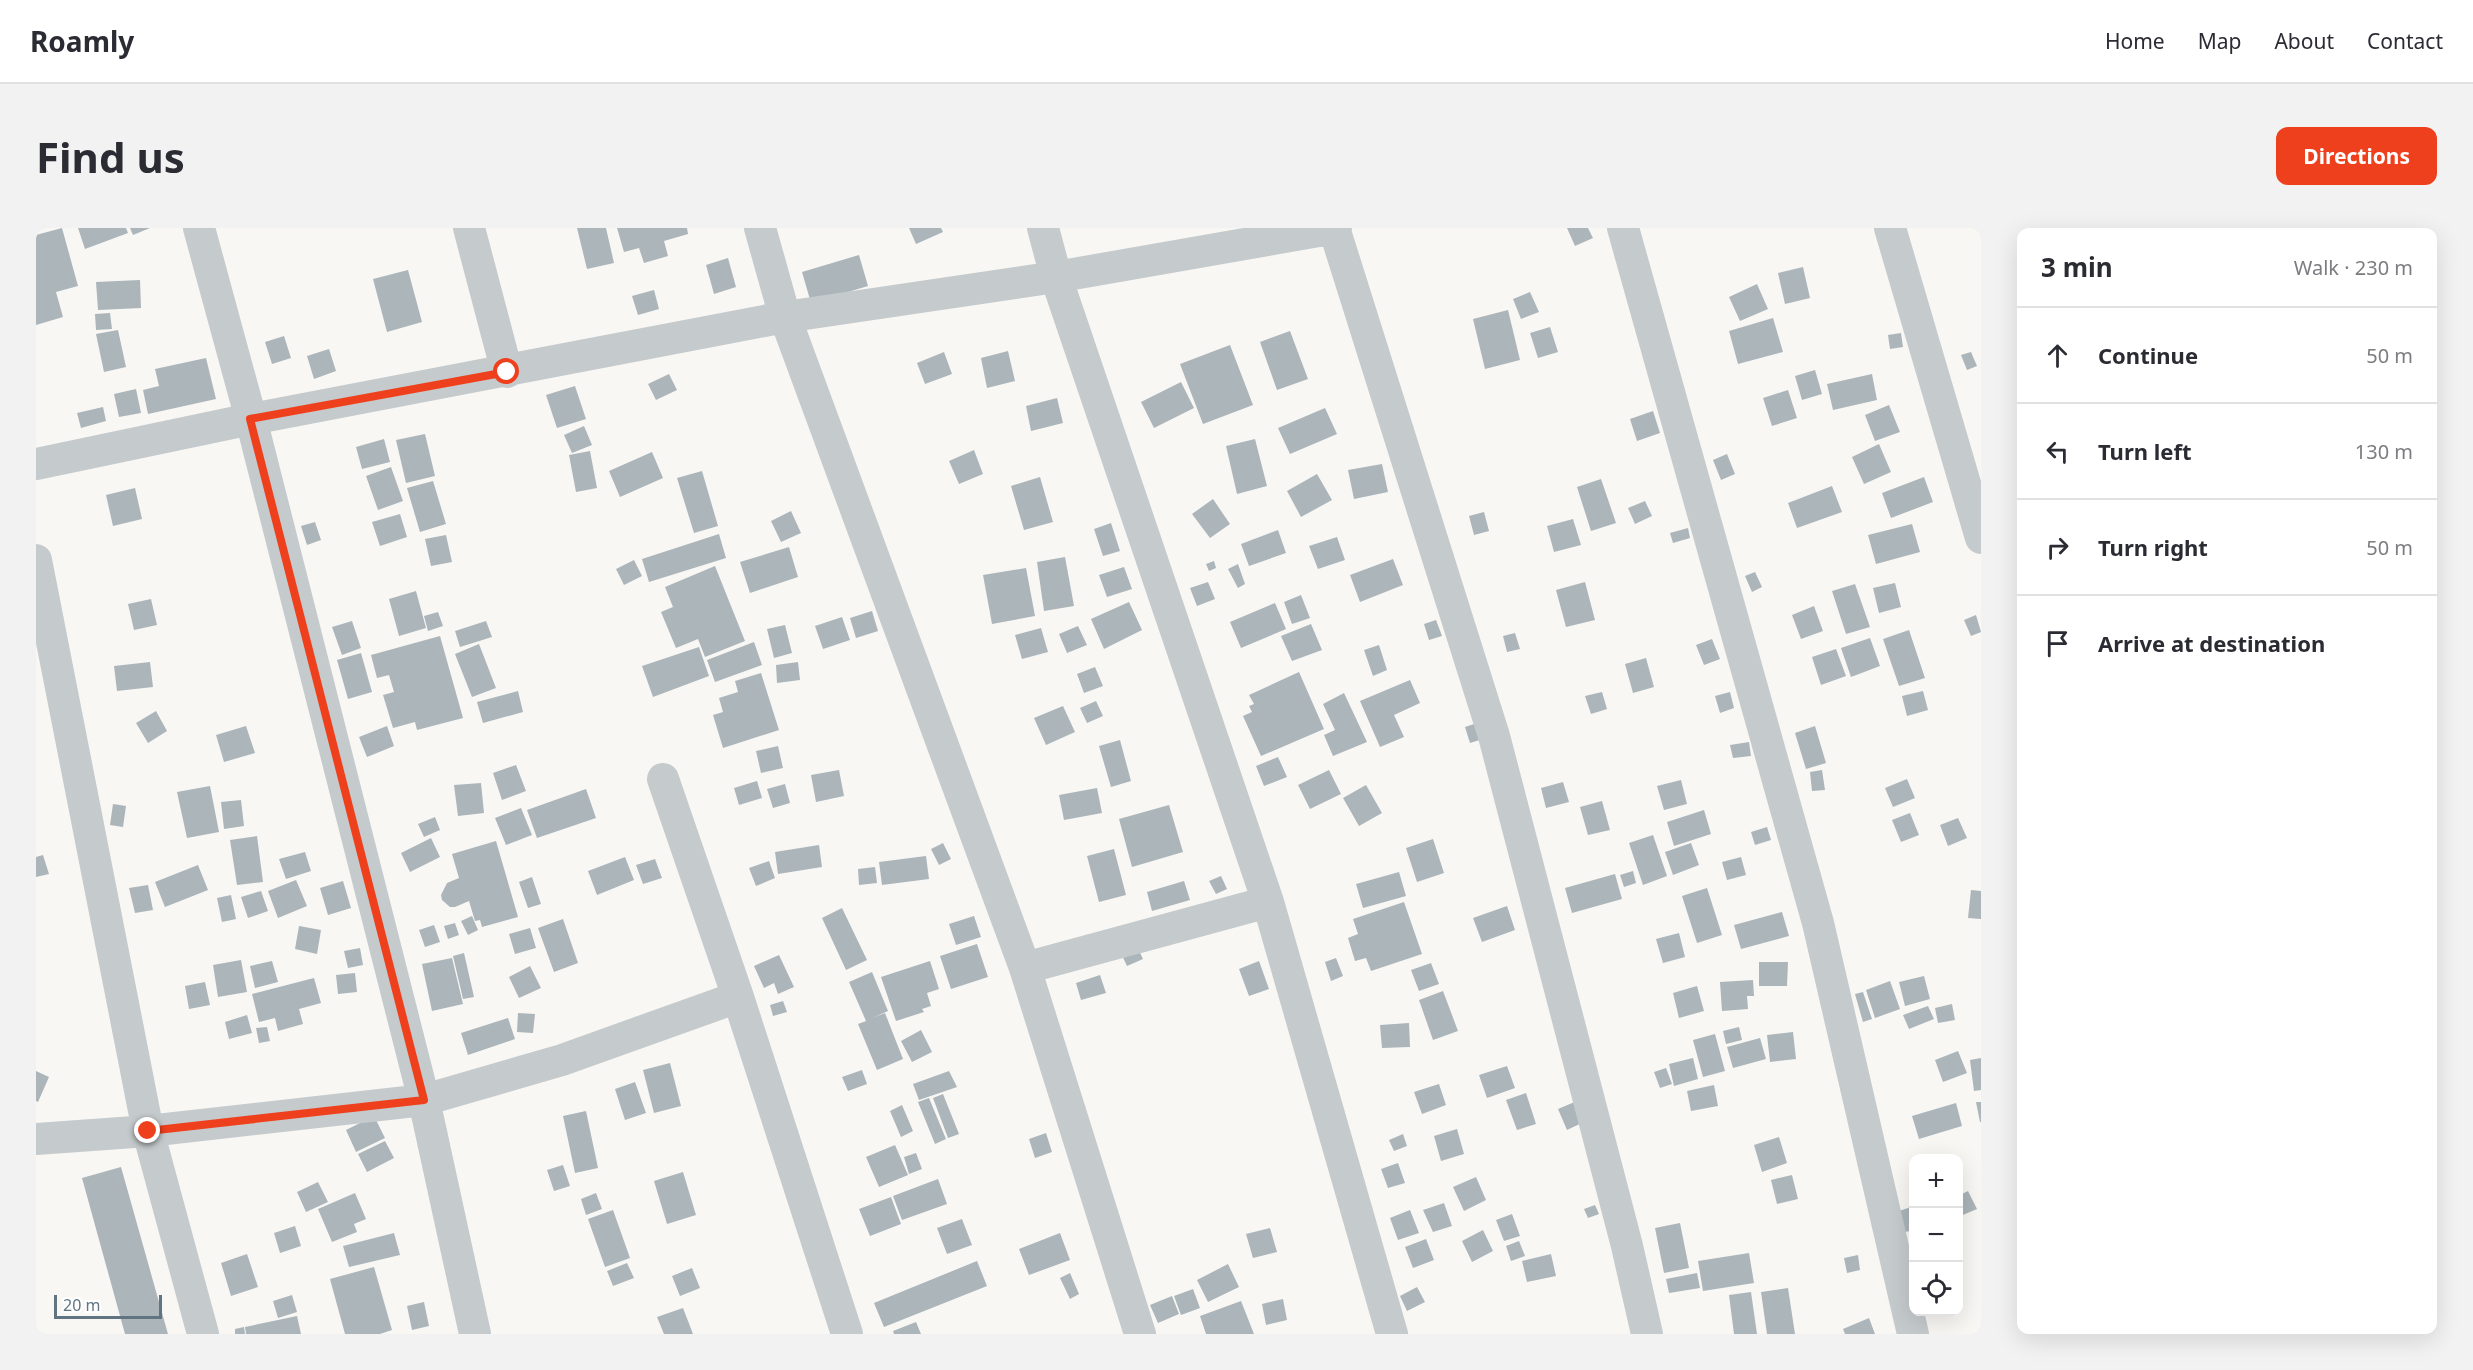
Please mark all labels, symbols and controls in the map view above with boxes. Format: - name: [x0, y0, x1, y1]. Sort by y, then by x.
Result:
- text: Roamly: [30, 22, 134, 60]
- text: Home: [2105, 27, 2165, 55]
- text: Map: [2198, 27, 2241, 55]
- text: About: [2274, 27, 2334, 55]
- text: Contact: [2367, 27, 2443, 55]
- button: Directions: [2276, 127, 2437, 185]
- text: Find us: [36, 128, 185, 185]
- text: 3 min: [2041, 249, 2113, 285]
- text: Walk · 230 m: [2294, 254, 2413, 281]
- icon: ahead: [2041, 339, 2074, 372]
- text: Continue: [2098, 340, 2198, 370]
- text: 50 m: [2366, 342, 2413, 369]
- route start: [493, 358, 519, 384]
- icon: left: [2041, 435, 2074, 468]
- text: Turn left: [2098, 436, 2192, 466]
- text: 130 m: [2355, 438, 2413, 465]
- icon: right: [2041, 531, 2074, 564]
- text: Turn right: [2098, 532, 2208, 562]
- text: 50 m: [2366, 534, 2413, 561]
- icon: arrive: [2041, 627, 2074, 660]
- text: Arrive at destination: [2098, 628, 2325, 658]
- route end: [134, 1117, 160, 1143]
- map controls: [1909, 1154, 1963, 1316]
- button: +: [1909, 1154, 1963, 1208]
- button: −: [1909, 1208, 1963, 1262]
- button: locate: [1909, 1262, 1963, 1316]
- scale bar: [54, 1292, 162, 1320]
- text: 20 m: [63, 1294, 100, 1316]

